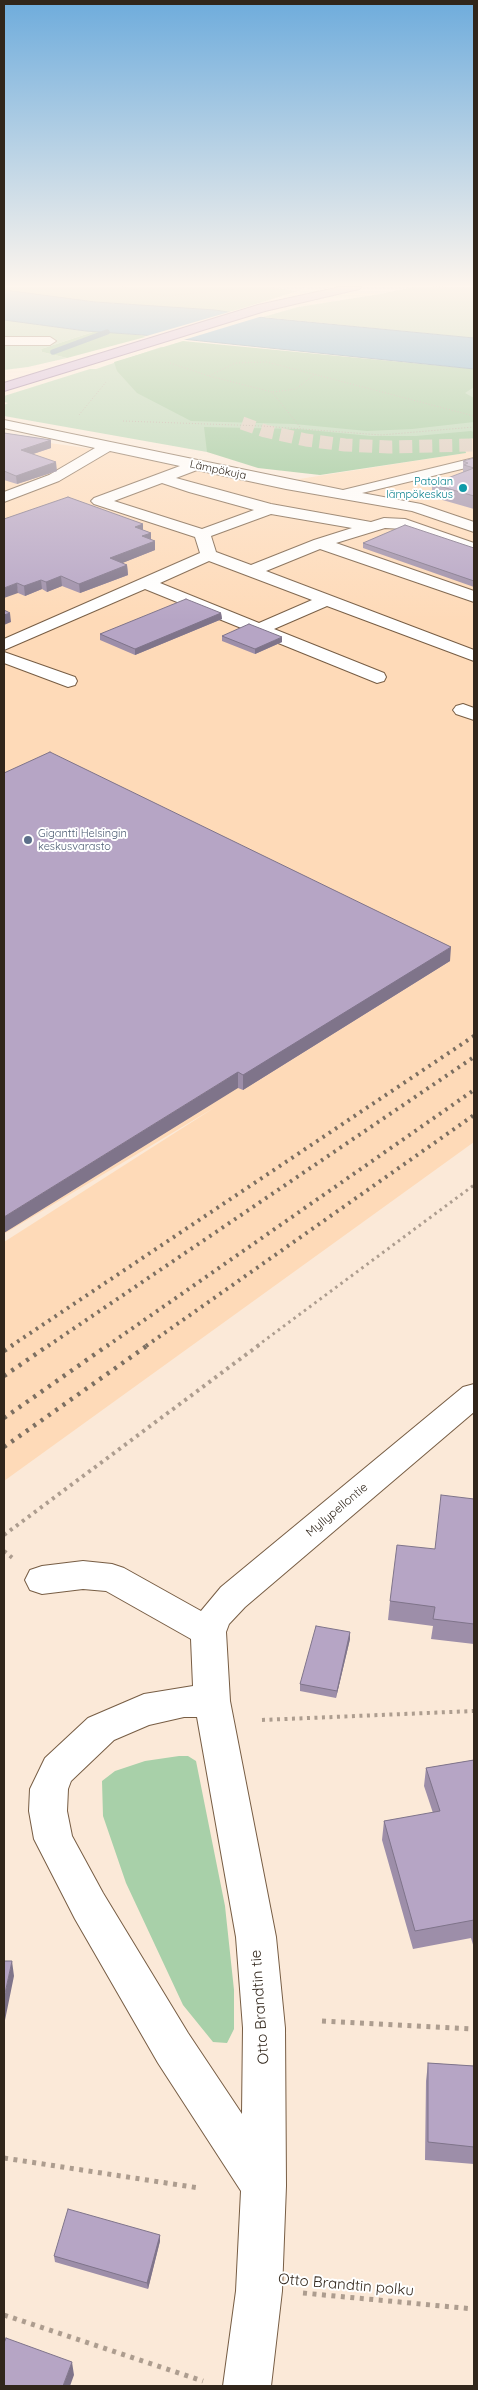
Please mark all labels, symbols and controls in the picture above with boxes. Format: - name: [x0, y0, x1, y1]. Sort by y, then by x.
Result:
- street label: Lämpökuja: [188, 458, 248, 482]
- place label: Patolan lämpökeskus: [386, 475, 453, 501]
- marker: Patolan lämpökeskus: [457, 482, 469, 494]
- place label: Gigantti Helsingin keskusvarasto: [38, 827, 127, 853]
- marker: Gigantti Helsingin keskusvarasto: [22, 834, 34, 846]
- street label: Myllypellontie: [303, 1480, 371, 1540]
- street label: Otto Brandtin tie: [247, 1949, 273, 2065]
- street label: Otto Brandtin polku: [277, 2270, 415, 2300]

